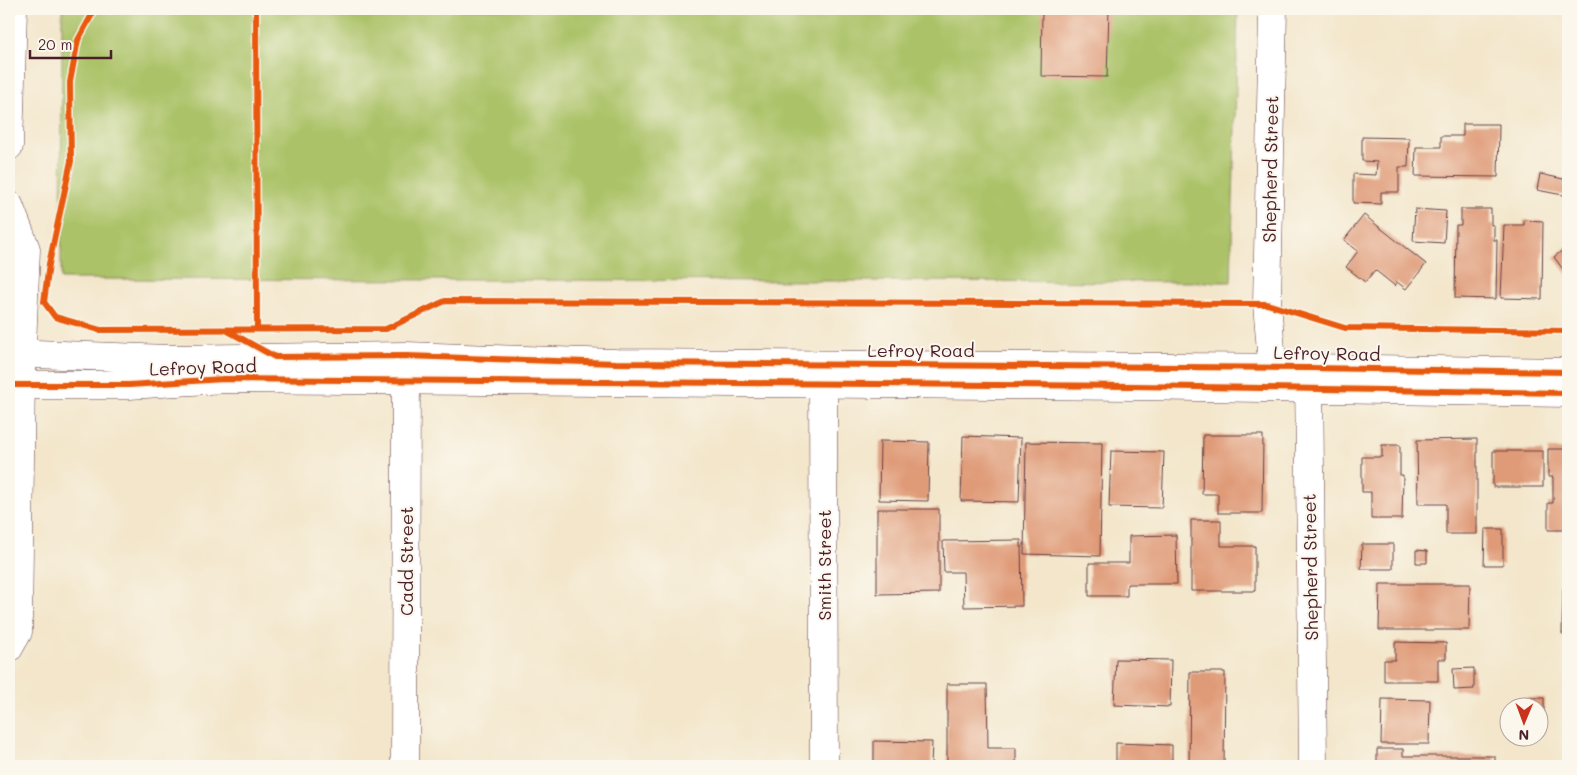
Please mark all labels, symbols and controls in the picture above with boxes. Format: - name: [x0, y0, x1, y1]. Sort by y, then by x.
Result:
- scale bar: [30, 28, 111, 60]
- text: 20 m: [38, 34, 72, 54]
- street label: Shepherd Street: [1257, 95, 1283, 243]
- street label: Lefroy Road: [867, 338, 975, 362]
- street label: Lefroy Road: [1273, 340, 1381, 366]
- street label: Lefroy Road: [149, 353, 257, 381]
- street label: Shepherd Street: [1297, 493, 1323, 641]
- street label: Cadd Street: [394, 506, 418, 616]
- street label: Smith Street: [812, 509, 836, 621]
- north arrow: [1500, 698, 1550, 748]
- text: N: [1518, 726, 1529, 745]

